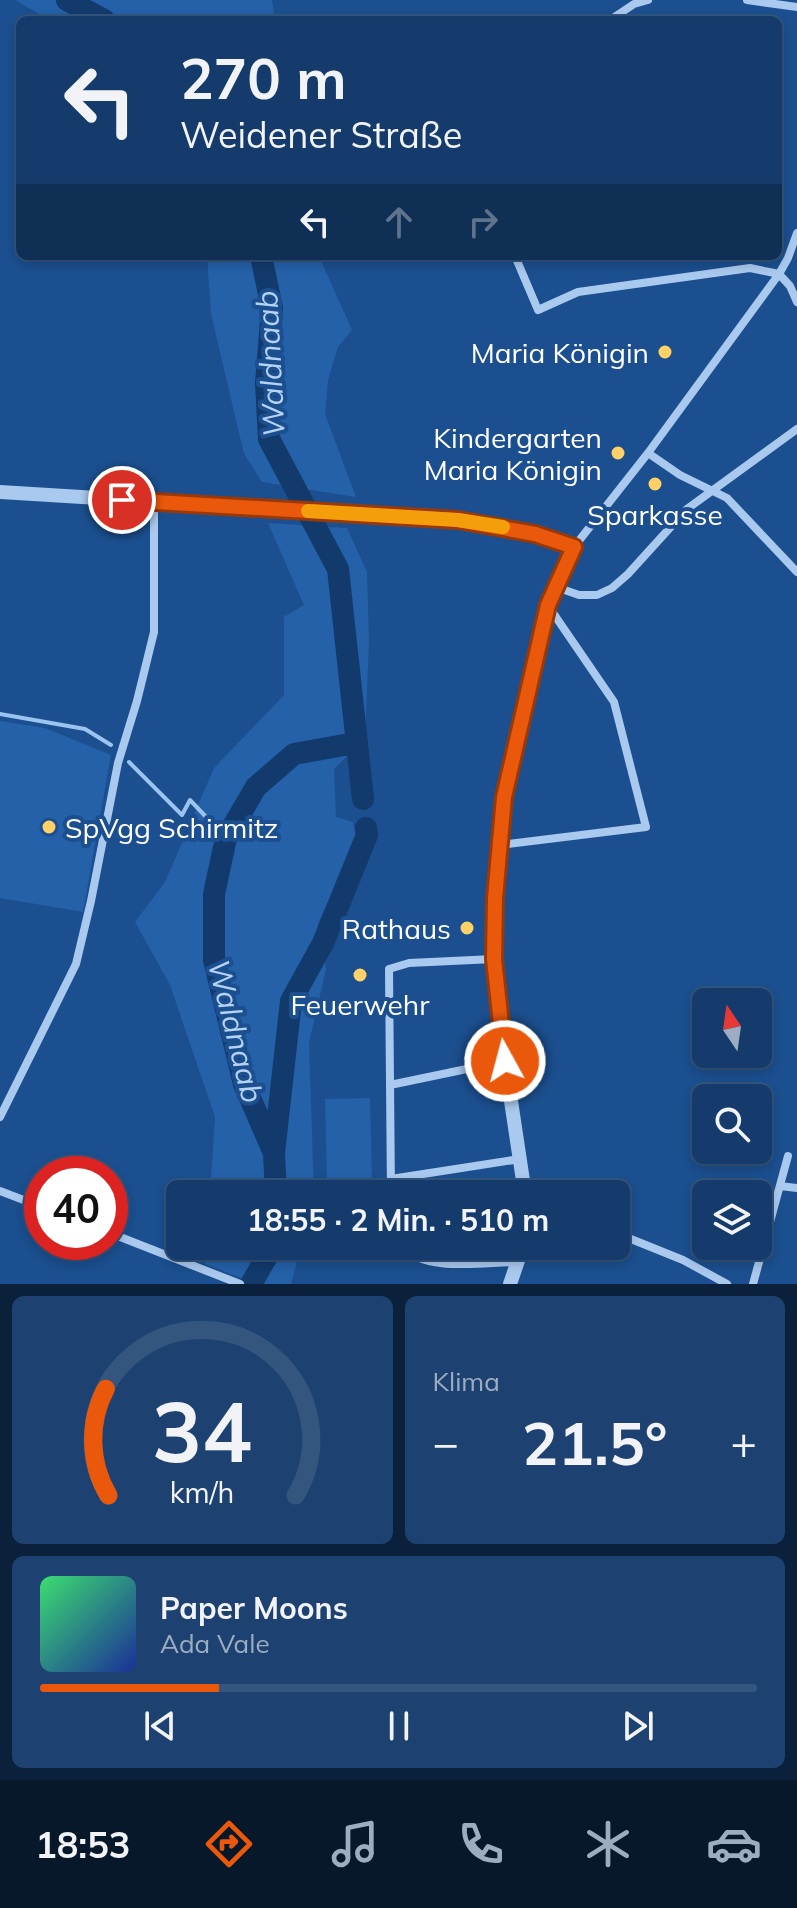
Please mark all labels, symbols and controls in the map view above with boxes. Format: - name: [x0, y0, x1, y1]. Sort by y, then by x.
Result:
- text: 270 m: [180, 43, 347, 113]
- icon: left: [48, 48, 152, 152]
- text: Weidener Straße: [180, 112, 462, 157]
- icon: left: [293, 200, 337, 244]
- icon: ahead: [377, 200, 421, 244]
- icon: right: [461, 200, 505, 244]
- water label: Waldnaab: [247, 290, 293, 438]
- place label: Maria Königin: [471, 335, 649, 370]
- marker: Maria Königin: [656, 343, 674, 361]
- place label: Kindergarten Maria Königin: [424, 420, 602, 487]
- marker: Kindergarten Maria Königin: [609, 444, 627, 462]
- pin: [88, 466, 156, 534]
- marker: Sparkasse: [646, 475, 664, 493]
- icon: arrive: [100, 478, 144, 522]
- place label: Sparkasse: [587, 497, 723, 532]
- place label: SpVgg Schirmitz: [65, 810, 278, 845]
- marker: SpVgg Schirmitz: [40, 818, 58, 836]
- place label: Rathaus: [342, 911, 451, 946]
- marker: Rathaus: [458, 919, 476, 937]
- water label: Waldnaab: [200, 955, 272, 1107]
- marker: Feuerwehr: [351, 966, 369, 984]
- place label: Feuerwehr: [291, 987, 430, 1022]
- north arrow: [692, 988, 772, 1068]
- map controls: [692, 988, 772, 1260]
- position arrow: [463, 1019, 547, 1103]
- button: search: [692, 1084, 772, 1164]
- speed limit sign: 40: [24, 1156, 128, 1260]
- button: layers: [692, 1180, 772, 1260]
- text: 18:55 · 2 Min. · 510 m: [247, 1201, 549, 1239]
- text: Klima: [433, 1365, 500, 1398]
- text: 34: [152, 1378, 252, 1483]
- text: 21.5°: [522, 1405, 668, 1480]
- text: −: [433, 1415, 459, 1470]
- text: +: [731, 1415, 757, 1470]
- text: km/h: [170, 1474, 235, 1510]
- text: Paper Moons: [160, 1589, 348, 1627]
- text: Ada Vale: [160, 1627, 270, 1660]
- icon: previous: [138, 1704, 182, 1748]
- icon: pause: [377, 1704, 421, 1748]
- icon: next: [616, 1704, 660, 1748]
- icon: directions: [201, 1816, 257, 1872]
- icon: music: [327, 1816, 383, 1872]
- icon: phone: [453, 1816, 509, 1872]
- icon: climate: [580, 1816, 636, 1872]
- icon: car: [706, 1816, 762, 1872]
- text: 18:53: [35, 1822, 130, 1867]

